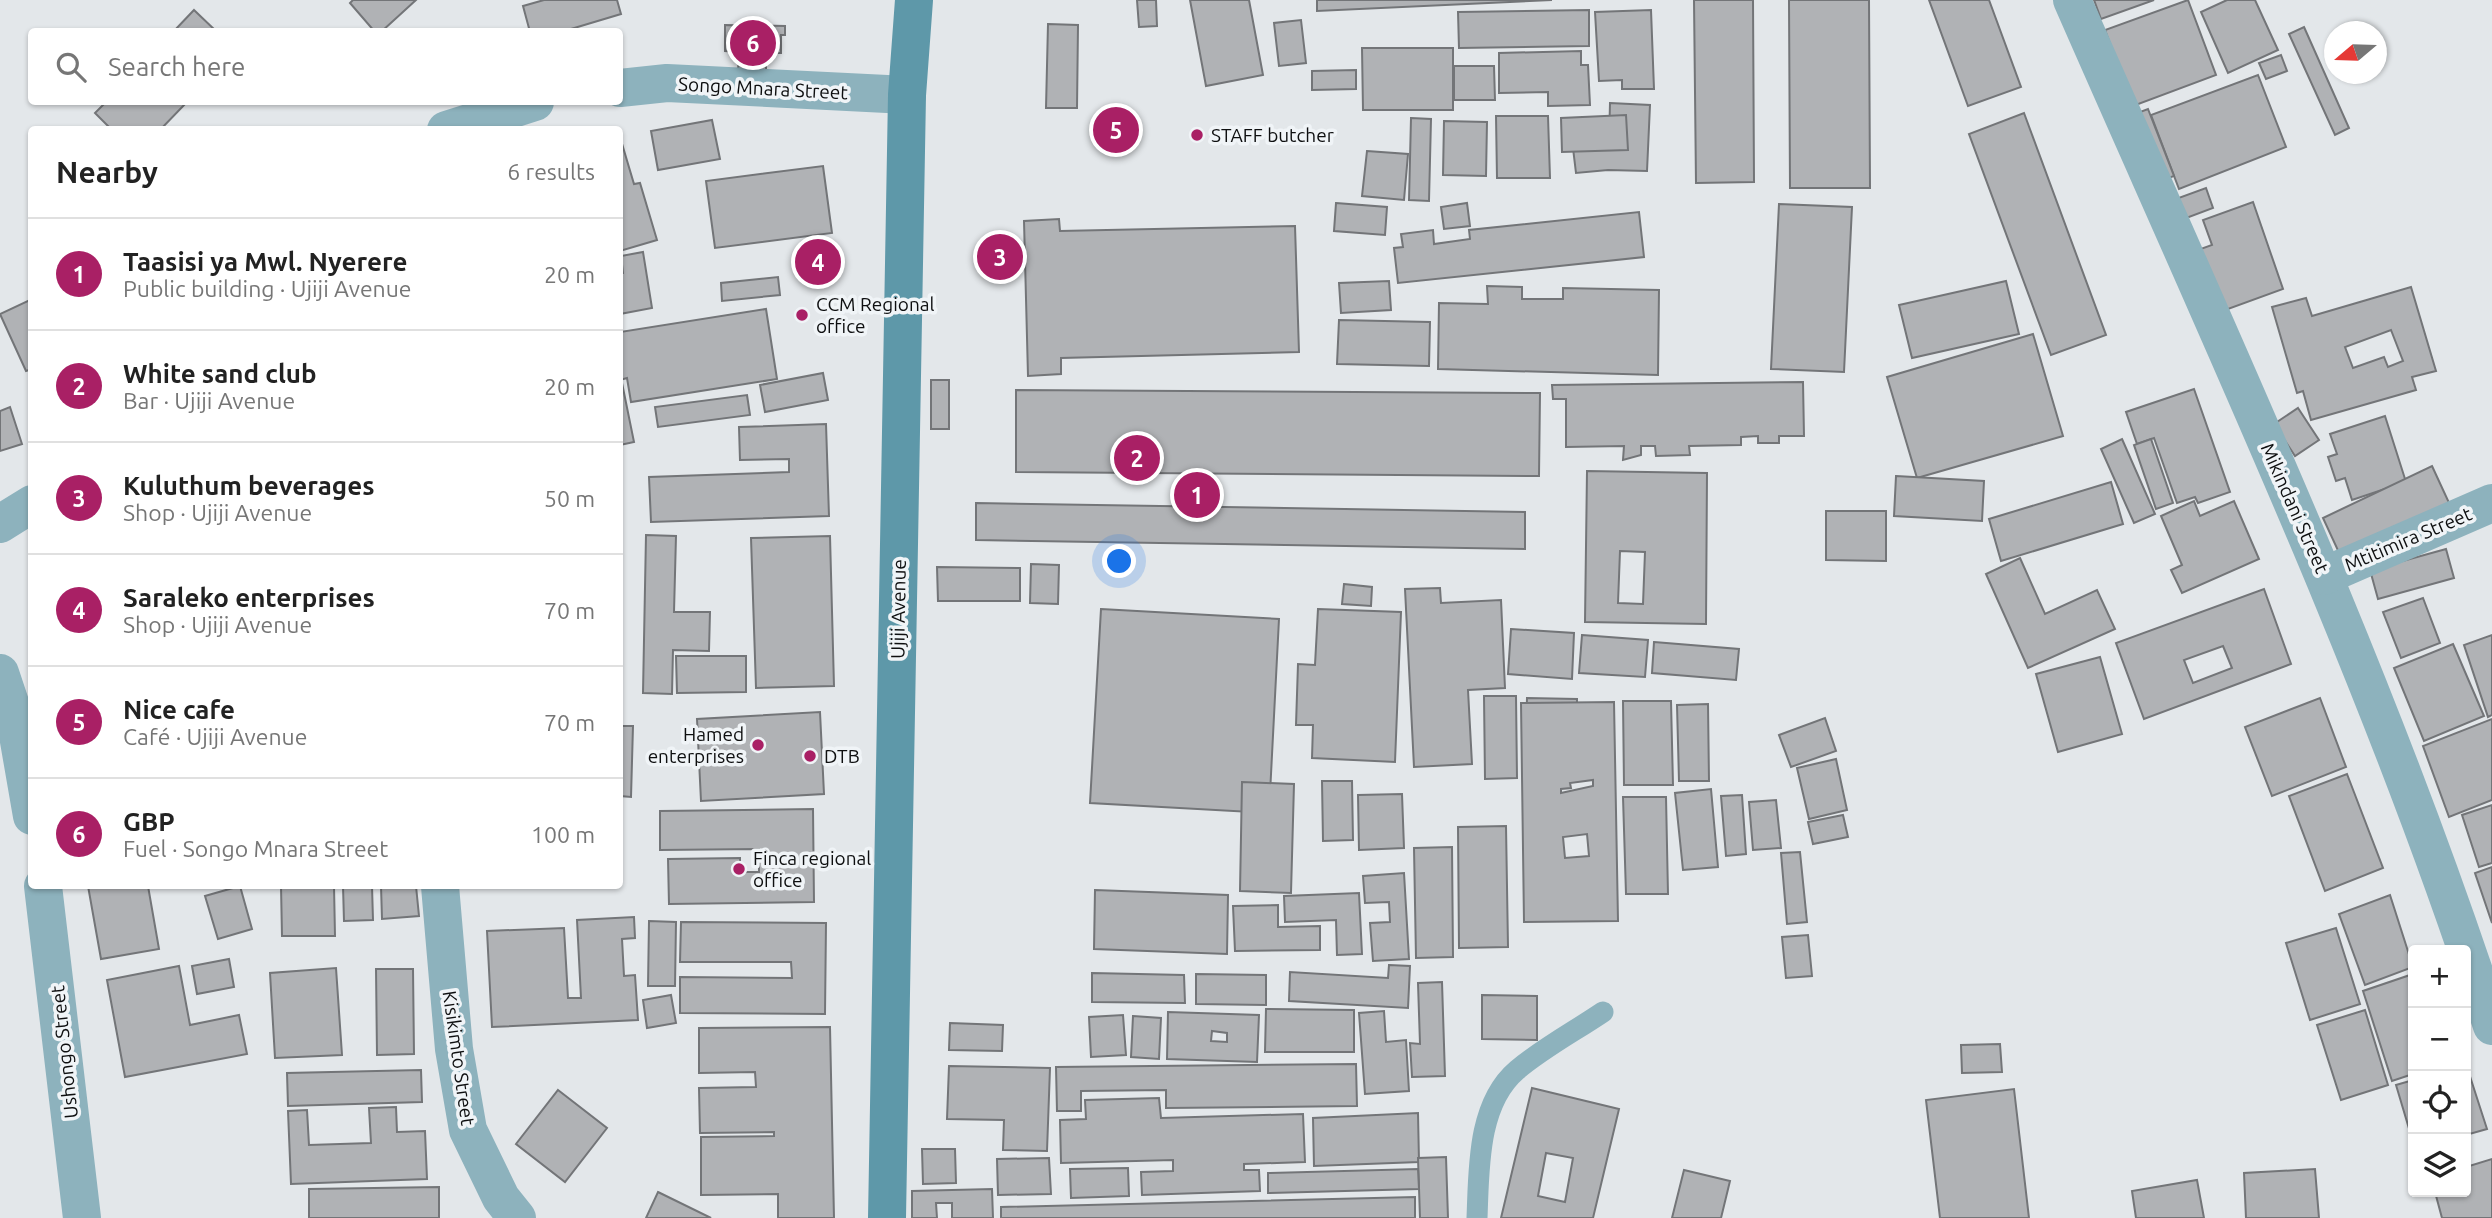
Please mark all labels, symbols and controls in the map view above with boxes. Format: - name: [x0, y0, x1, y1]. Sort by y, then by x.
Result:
- pin: 6: [730, 17, 776, 69]
- north arrow: [2324, 21, 2387, 84]
- search box: [28, 28, 623, 105]
- icon: search: [52, 48, 90, 86]
- text: Search here: [108, 52, 245, 81]
- street label: Songo Mnara Street: [678, 73, 849, 103]
- pin: 5: [1093, 104, 1139, 156]
- place label: STAFF butcher: [1211, 124, 1334, 146]
- marker: STAFF butcher: [1189, 127, 1205, 143]
- text: Nearby: [56, 155, 158, 189]
- text: 6 results: [507, 159, 595, 184]
- pin: 3: [977, 231, 1023, 283]
- pin: 4: [795, 236, 841, 288]
- text: Taasisi ya Mwl. Nyerere: [123, 247, 407, 276]
- text: 1: [73, 262, 85, 287]
- text: 20 m: [544, 262, 595, 287]
- text: Public building · Ujiji Avenue: [123, 276, 412, 301]
- place label: CCM Regional office: [816, 293, 935, 337]
- marker: CCM Regional office: [794, 307, 810, 323]
- text: White sand club: [123, 359, 317, 388]
- text: 2: [73, 374, 85, 399]
- text: 20 m: [544, 374, 595, 399]
- text: Bar · Ujiji Avenue: [123, 388, 295, 413]
- pin: 2: [1114, 432, 1160, 484]
- street label: Mikindani Street: [2256, 440, 2334, 577]
- pin: 1: [1174, 469, 1220, 521]
- text: Kuluthum beverages: [123, 471, 374, 500]
- text: 3: [73, 486, 85, 511]
- text: 50 m: [544, 486, 595, 511]
- text: Shop · Ujiji Avenue: [123, 500, 312, 525]
- street label: Mtitimira Street: [2341, 502, 2475, 576]
- your location: [1102, 544, 1136, 578]
- street label: Ujiji Avenue: [886, 559, 910, 659]
- text: Saraleko enterprises: [123, 583, 375, 612]
- text: 4: [73, 598, 85, 623]
- text: 70 m: [544, 598, 595, 623]
- text: Shop · Ujiji Avenue: [123, 612, 312, 637]
- text: Nice cafe: [123, 695, 235, 724]
- text: 5: [73, 710, 85, 735]
- text: 70 m: [544, 710, 595, 735]
- place label: Hamed enterprises: [648, 723, 744, 767]
- text: Café · Ujiji Avenue: [123, 724, 307, 749]
- marker: Hamed enterprises: [750, 737, 766, 753]
- place label: DTB: [824, 745, 860, 767]
- marker: DTB: [802, 748, 818, 764]
- text: GBP: [123, 807, 175, 836]
- text: 6: [73, 822, 85, 847]
- text: 100 m: [531, 822, 595, 847]
- text: Fuel · Songo Mnara Street: [123, 836, 388, 861]
- place label: Finca regional office: [753, 847, 871, 891]
- marker: Finca regional office: [731, 861, 747, 877]
- map controls: [2408, 945, 2471, 1197]
- button: +: [2408, 945, 2471, 1008]
- street label: Ushongo Street: [46, 984, 82, 1120]
- street label: Kisikimto Street: [439, 989, 479, 1127]
- button: −: [2408, 1008, 2471, 1071]
- button: locate: [2408, 1071, 2471, 1134]
- button: layers: [2408, 1134, 2471, 1197]

